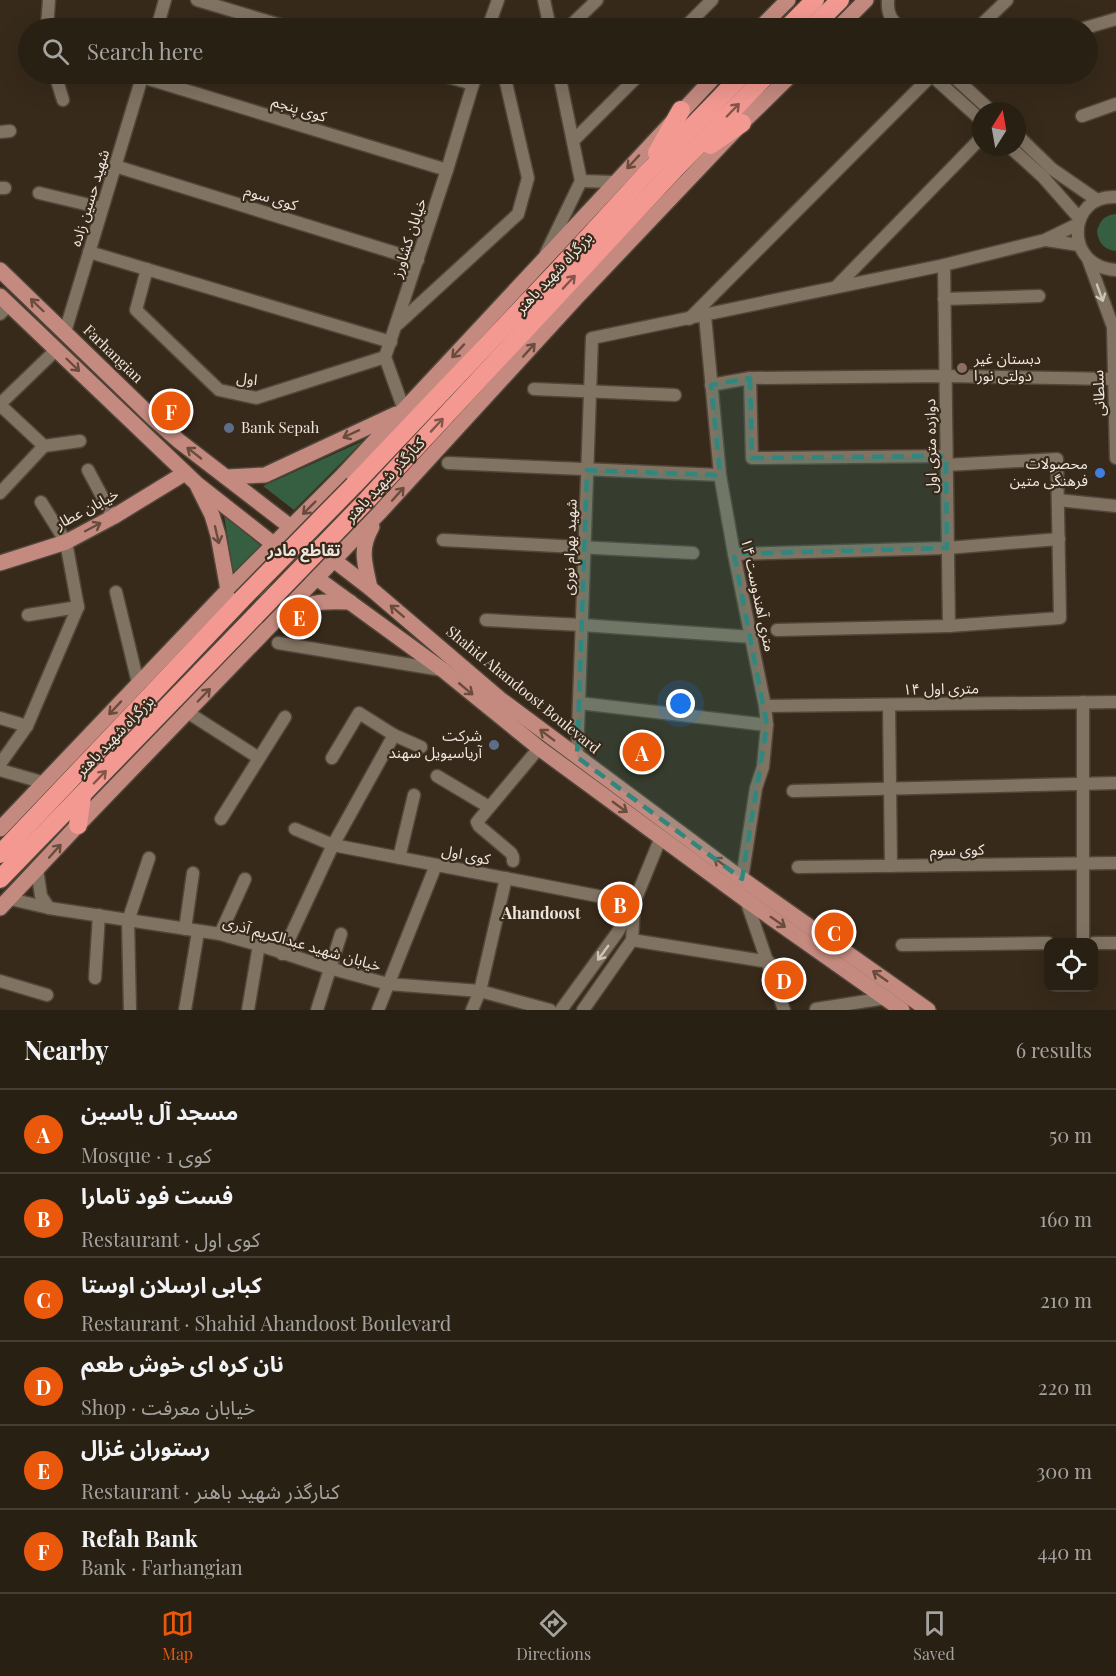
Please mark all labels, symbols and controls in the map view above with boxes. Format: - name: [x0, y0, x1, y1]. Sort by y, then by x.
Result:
- search box: [18, 18, 1098, 84]
- icon: search: [39, 35, 72, 68]
- text: Search here: [87, 36, 203, 66]
- street label: کوی پنجم: [269, 90, 330, 128]
- north arrow: [972, 102, 1026, 156]
- one-way arrow: [725, 103, 740, 118]
- street label: شهید حسین زاده: [65, 147, 113, 249]
- one-way arrow: [626, 154, 640, 169]
- street label: کوی سوم: [242, 180, 301, 217]
- street label: خیابان کشاورز: [386, 195, 430, 281]
- street label: بزرگراه شهید باهنر: [510, 227, 596, 318]
- one-way arrow: [562, 275, 577, 290]
- one-way arrow: [1096, 284, 1107, 302]
- one-way arrow: [29, 298, 44, 312]
- street label: Farhangian: [79, 320, 148, 387]
- one-way arrow: [522, 342, 536, 357]
- one-way arrow: [451, 344, 465, 359]
- place label: دبستان غیر دولتی نورا: [973, 348, 1041, 385]
- one-way arrow: [66, 357, 81, 372]
- marker: دبستان غیر دولتی نورا: [955, 361, 969, 375]
- street label: اول: [236, 367, 259, 389]
- street label: سلطانی: [1087, 369, 1109, 417]
- pin: F: [152, 388, 190, 434]
- street label: دوازده متری اول: [919, 398, 941, 494]
- place label: Bank Sepah: [241, 417, 319, 437]
- one-way arrow: [430, 418, 444, 433]
- marker: Bank Sepah: [222, 421, 236, 435]
- one-way arrow: [343, 429, 361, 441]
- street label: کنارگذر شهید باهنر: [339, 432, 429, 527]
- one-way arrow: [187, 446, 203, 459]
- place label: محصولات فرهنگی متین: [1010, 453, 1088, 490]
- marker: محصولات فرهنگی متین: [1093, 466, 1107, 480]
- street label: خیابان عطار: [50, 483, 122, 534]
- one-way arrow: [391, 486, 405, 501]
- street label: شهید بهرام نوری: [557, 498, 583, 596]
- one-way arrow: [302, 501, 317, 515]
- one-way arrow: [84, 521, 102, 532]
- one-way arrow: [212, 526, 224, 545]
- street label: ۱۴ متری آهندوست: [737, 536, 781, 653]
- district label: تقاطع مادر: [266, 539, 341, 563]
- pin: E: [280, 594, 318, 640]
- one-way arrow: [390, 604, 405, 618]
- street label: Shahid Ahandoost Boulevard: [442, 621, 605, 758]
- street label: ۱۴ متری اول: [903, 677, 979, 699]
- one-way arrow: [457, 682, 473, 695]
- one-way arrow: [197, 687, 211, 702]
- your location: [666, 689, 695, 718]
- street label: بزرگراه شهید باهنر: [70, 691, 158, 781]
- one-way arrow: [108, 700, 122, 715]
- place label: شرکت آریاسیویل سهند: [388, 725, 483, 762]
- one-way arrow: [540, 728, 556, 741]
- pin: A: [622, 730, 662, 774]
- marker: شرکت آریاسیویل سهند: [487, 738, 501, 752]
- one-way arrow: [92, 770, 107, 785]
- one-way arrow: [612, 801, 628, 814]
- street label: کوی سوم: [930, 839, 985, 861]
- street label: کوی اول: [440, 840, 493, 869]
- one-way arrow: [48, 843, 62, 858]
- one-way arrow: [713, 857, 729, 870]
- pin: B: [600, 882, 640, 926]
- district label: Ahandoost: [500, 902, 581, 923]
- pin: C: [814, 910, 854, 954]
- street label: خیابان شهید عبدالکریم آذری: [220, 911, 384, 977]
- one-way arrow: [770, 916, 786, 928]
- map controls: [1044, 938, 1098, 992]
- button: locate: [1044, 938, 1098, 992]
- one-way arrow: [597, 944, 609, 960]
- pin: D: [764, 958, 804, 1002]
- one-way arrow: [872, 970, 889, 982]
- text: Nearby: [24, 1032, 109, 1067]
- text: 6 results: [1016, 1036, 1092, 1063]
- text: مسجد آل یاسین: [81, 1096, 238, 1126]
- text: A: [37, 1121, 50, 1148]
- text: 50 m: [1049, 1121, 1092, 1148]
- text: Mosque · کوی 1: [81, 1141, 211, 1168]
- text: فست فود تامارا: [81, 1180, 233, 1210]
- text: B: [37, 1205, 50, 1232]
- text: 160 m: [1040, 1205, 1092, 1232]
- text: Restaurant · کوی اول: [81, 1225, 260, 1252]
- text: کبابی ارسلان اوستا: [81, 1269, 262, 1299]
- text: C: [36, 1286, 51, 1313]
- text: 210 m: [1040, 1286, 1092, 1313]
- text: Restaurant · Shahid Ahandoost Boulevard: [81, 1309, 451, 1336]
- text: نان کره ای خوش طعم: [81, 1348, 284, 1378]
- text: D: [36, 1373, 51, 1400]
- text: 220 m: [1038, 1373, 1092, 1400]
- text: Shop · خیابان معرفت: [81, 1393, 255, 1420]
- text: رستوران غزال: [81, 1432, 211, 1462]
- text: E: [37, 1457, 50, 1484]
- text: 300 m: [1036, 1457, 1092, 1484]
- text: Restaurant · کنارگذر شهید باهنر: [81, 1477, 340, 1504]
- text: Refah Bank: [81, 1523, 198, 1553]
- text: F: [38, 1538, 49, 1565]
- text: 440 m: [1038, 1538, 1092, 1565]
- text: Bank · Farhangian: [81, 1553, 243, 1580]
- tab: Map: [161, 1607, 194, 1664]
- tab: Directions: [516, 1607, 591, 1664]
- tab: Saved: [913, 1607, 955, 1664]

